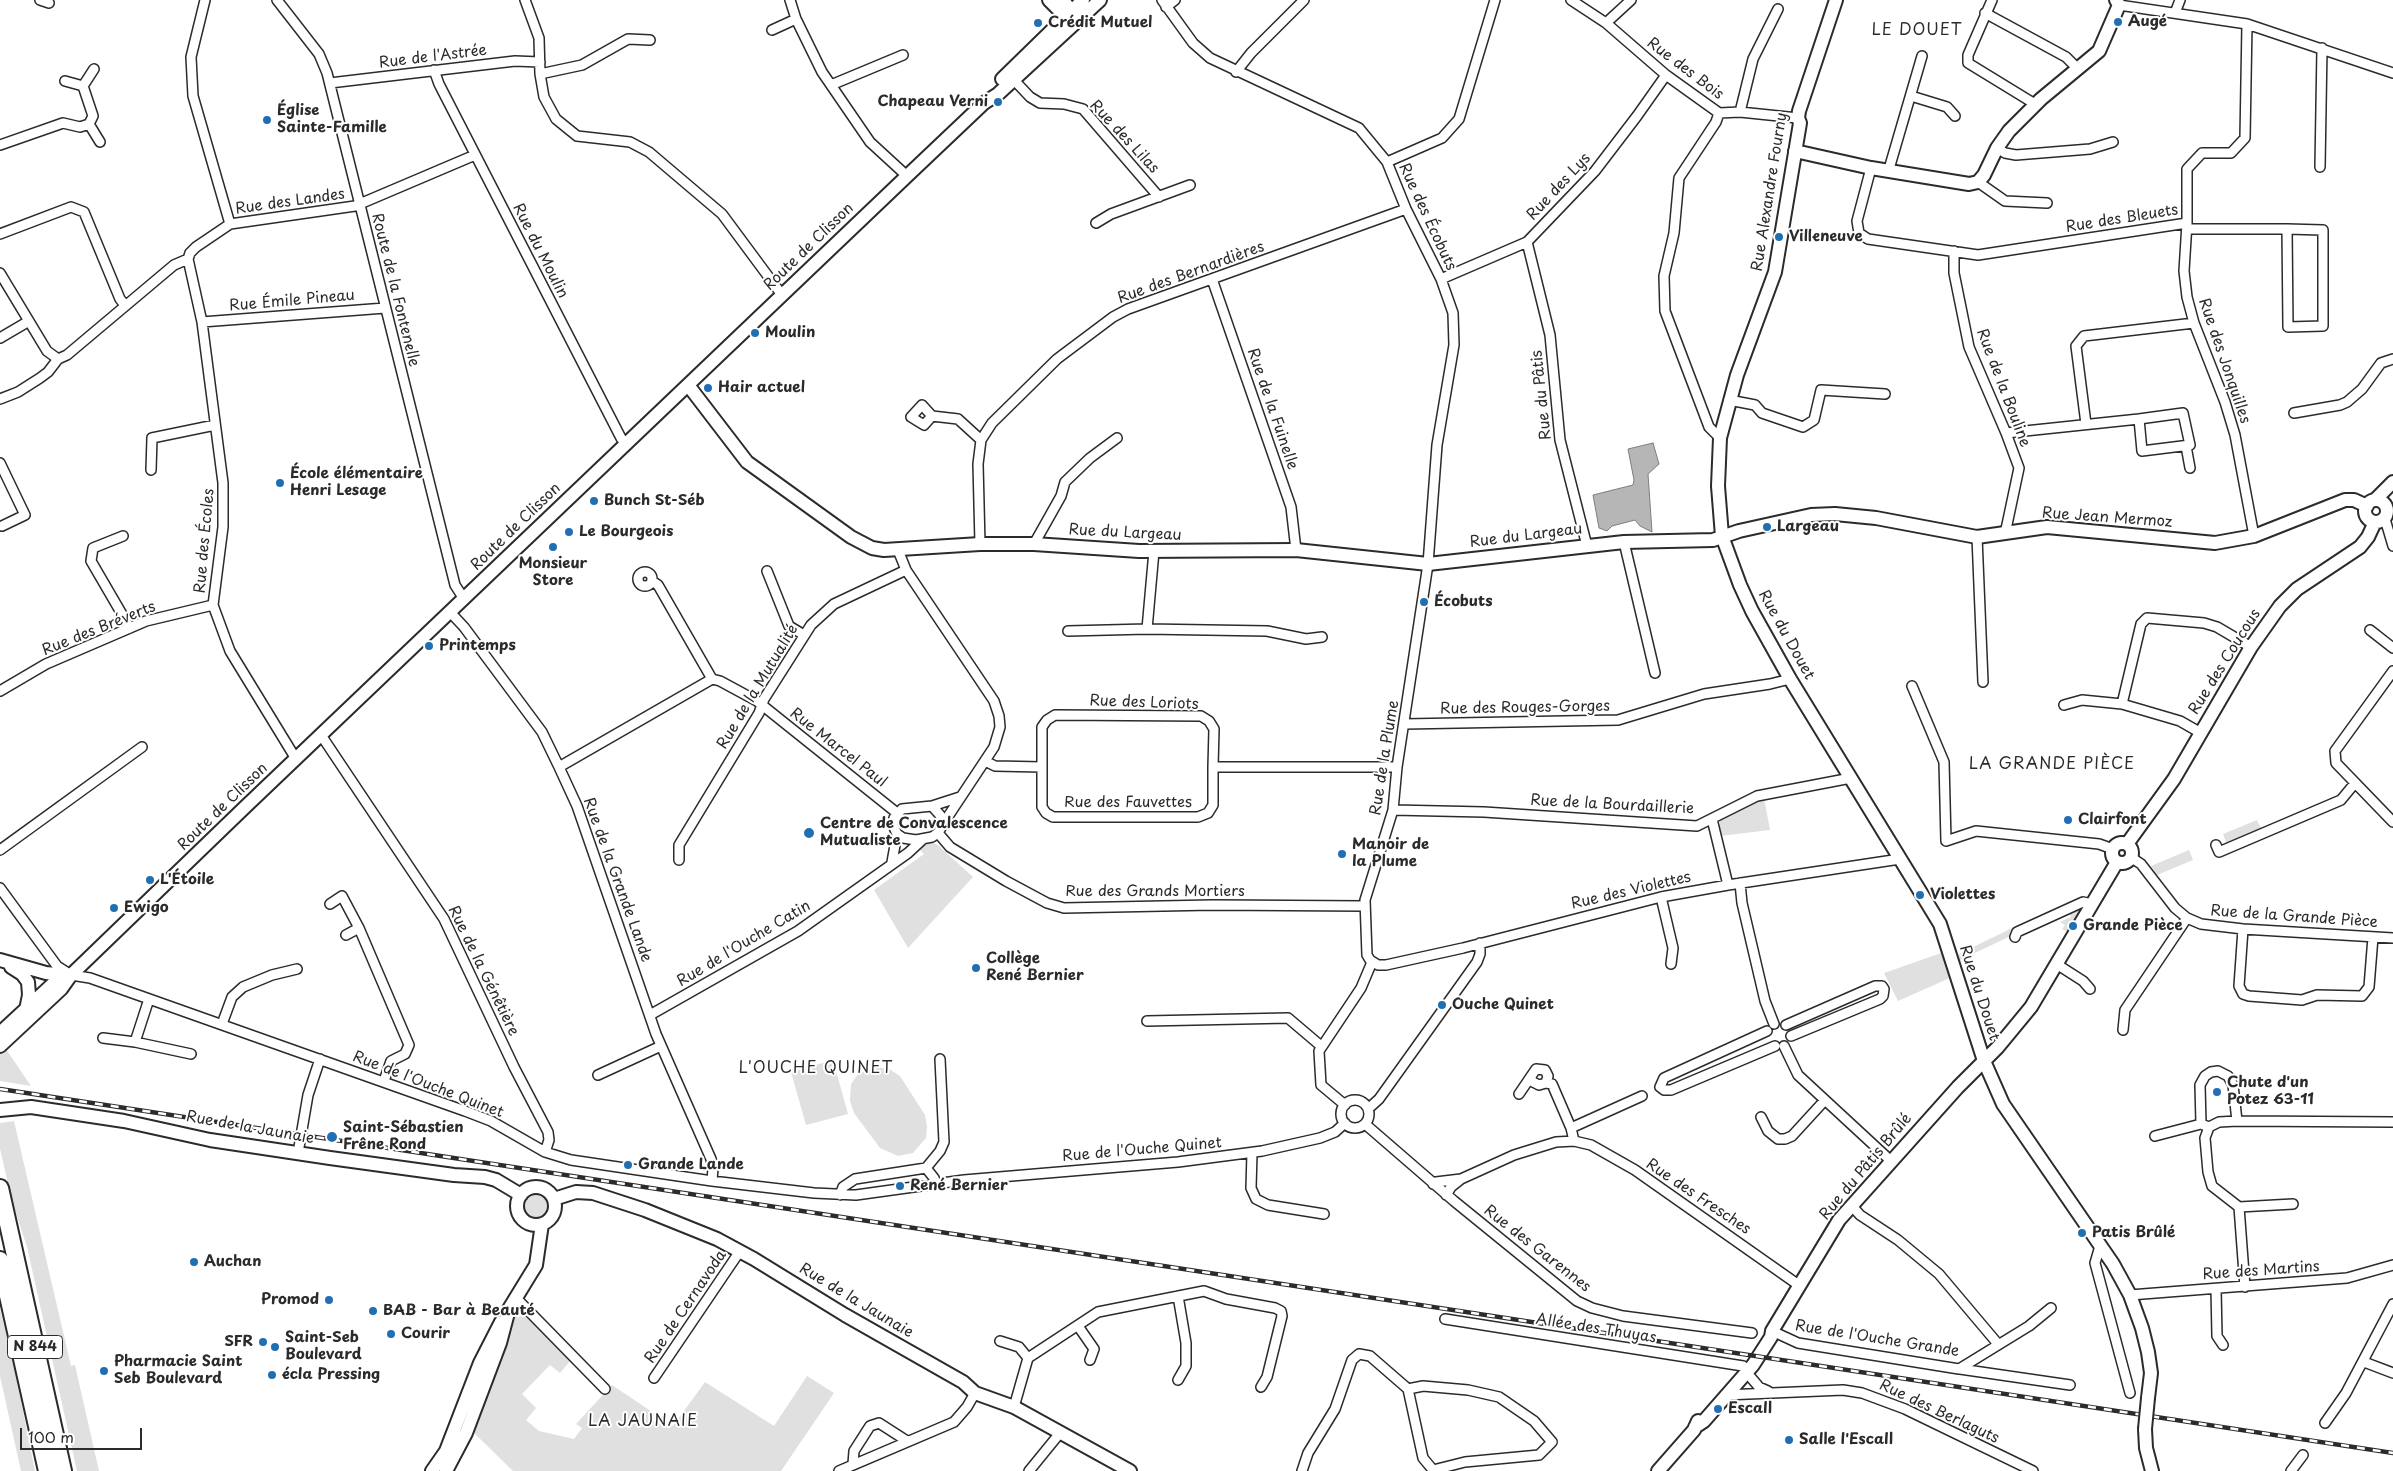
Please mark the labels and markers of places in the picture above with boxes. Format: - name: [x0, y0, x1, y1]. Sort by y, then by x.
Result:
- place label: Augé: [2128, 13, 2167, 31]
- place label: Crédit Mutuel: [1048, 14, 1152, 32]
- marker: Augé: [2112, 16, 2124, 28]
- marker: Crédit Mutuel: [1032, 17, 1044, 29]
- place label: Chapeau Verni: [877, 93, 988, 111]
- marker: Chapeau Verni: [992, 96, 1004, 108]
- place label: Église Sainte-Famille: [277, 102, 387, 137]
- marker: Église Sainte-Famille: [261, 114, 273, 126]
- place label: Villeneuve: [1789, 228, 1863, 246]
- marker: Villeneuve: [1773, 231, 1785, 243]
- place label: Moulin: [765, 324, 815, 342]
- marker: Moulin: [749, 327, 761, 339]
- place label: Hair actuel: [718, 379, 805, 397]
- marker: Hair actuel: [702, 382, 714, 394]
- place label: École élémentaire Henri Lesage: [290, 465, 423, 500]
- marker: École élémentaire Henri Lesage: [274, 477, 286, 489]
- place label: Bunch St-Séb: [604, 492, 705, 510]
- marker: Bunch St-Séb: [588, 495, 600, 507]
- place label: Largeau: [1777, 518, 1839, 536]
- marker: Largeau: [1761, 521, 1773, 533]
- place label: Le Bourgeois: [579, 523, 673, 541]
- marker: Le Bourgeois: [563, 526, 575, 538]
- marker: Monsieur Store: [547, 541, 559, 553]
- place label: Monsieur Store: [519, 555, 587, 590]
- place label: Écobuts: [1434, 593, 1492, 611]
- marker: Écobuts: [1418, 596, 1430, 608]
- place label: Printemps: [439, 637, 516, 655]
- marker: Printemps: [423, 640, 435, 652]
- place label: Clairfont: [2078, 811, 2147, 829]
- marker: Clairfont: [2062, 814, 2074, 826]
- place label: Centre de Convalescence Mutualiste: [820, 815, 1008, 850]
- marker: Centre de Convalescence Mutualiste: [802, 826, 816, 840]
- place label: Manoir de la Plume: [1352, 836, 1429, 871]
- marker: Manoir de la Plume: [1336, 848, 1348, 860]
- place label: L'Étoile: [160, 871, 214, 889]
- marker: L'Étoile: [144, 874, 156, 886]
- place label: Violettes: [1930, 886, 1995, 904]
- marker: Violettes: [1914, 889, 1926, 901]
- place label: Ewigo: [124, 899, 169, 917]
- marker: Ewigo: [108, 902, 120, 914]
- place label: Grande Pièce: [2083, 917, 2183, 935]
- marker: Grande Pièce: [2067, 920, 2079, 932]
- place label: Collège René Bernier: [986, 950, 1084, 985]
- marker: Collège René Bernier: [970, 962, 982, 974]
- place label: Ouche Quinet: [1452, 996, 1554, 1014]
- marker: Ouche Quinet: [1436, 999, 1448, 1011]
- place label: Chute d'un Potez 63-11: [2227, 1074, 2314, 1109]
- marker: Chute d'un Potez 63-11: [2211, 1086, 2223, 1098]
- place label: Saint-Sébastien Frêne Rond: [343, 1119, 464, 1154]
- marker: Saint-Sébastien Frêne Rond: [325, 1130, 339, 1144]
- place label: Grande Lande: [638, 1156, 744, 1174]
- marker: Grande Lande: [622, 1159, 634, 1171]
- place label: René Bernier: [910, 1177, 1008, 1195]
- marker: René Bernier: [894, 1180, 906, 1192]
- place label: Patis Brûlé: [2092, 1224, 2175, 1242]
- marker: Patis Brûlé: [2076, 1227, 2088, 1239]
- place label: Auchan: [204, 1253, 261, 1271]
- marker: Auchan: [188, 1256, 200, 1268]
- place label: Promod: [261, 1291, 319, 1309]
- marker: Promod: [323, 1294, 335, 1306]
- place label: BAB - Bar à Beauté: [383, 1302, 535, 1320]
- marker: BAB - Bar à Beauté: [367, 1305, 379, 1317]
- place label: Courir: [401, 1325, 450, 1343]
- marker: Courir: [385, 1328, 397, 1340]
- place label: Saint-Seb Boulevard: [285, 1329, 362, 1364]
- place label: SFR: [224, 1333, 253, 1351]
- marker: SFR: [257, 1336, 269, 1348]
- marker: Saint-Seb Boulevard: [269, 1341, 281, 1353]
- place label: Pharmacie Saint Seb Boulevard: [114, 1353, 242, 1388]
- marker: Pharmacie Saint Seb Boulevard: [98, 1365, 110, 1377]
- place label: écla Pressing: [282, 1366, 380, 1384]
- marker: écla Pressing: [266, 1369, 278, 1381]
- place label: Escall: [1728, 1400, 1772, 1418]
- marker: Escall: [1712, 1403, 1724, 1415]
- place label: Salle l'Escall: [1799, 1431, 1893, 1449]
- marker: Salle l'Escall: [1783, 1434, 1795, 1446]

